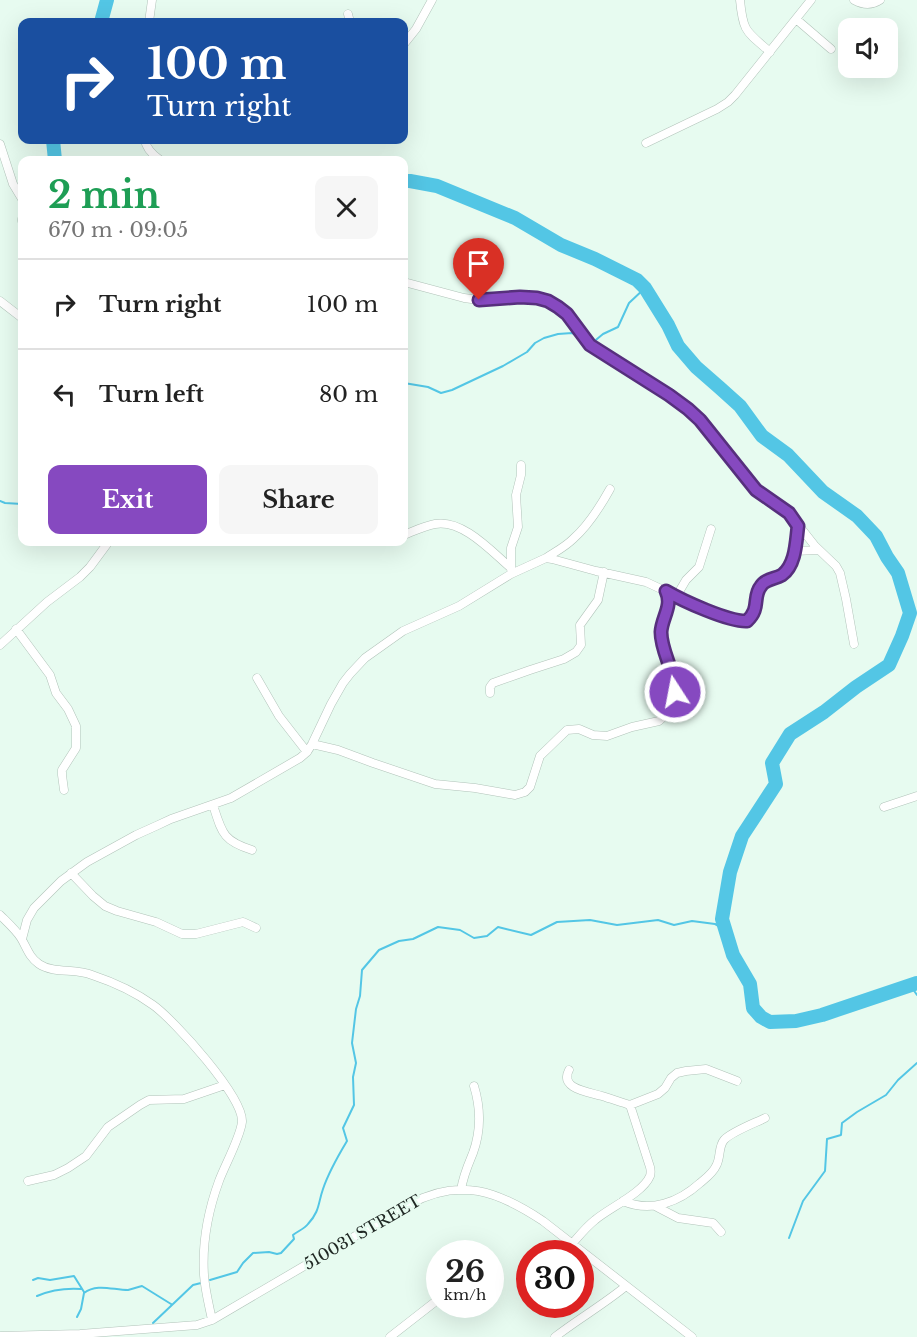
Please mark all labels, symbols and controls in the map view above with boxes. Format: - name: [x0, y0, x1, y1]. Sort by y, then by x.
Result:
- map controls: [838, 18, 898, 78]
- button: sound: [838, 18, 898, 78]
- text: 100 m: [147, 38, 286, 90]
- icon: right: [48, 42, 126, 120]
- text: Turn right: [147, 90, 291, 123]
- text: 2 min: [48, 173, 160, 218]
- button: close: [315, 176, 378, 239]
- text: 670 m · 09:05: [48, 218, 188, 242]
- pin: [453, 238, 504, 300]
- icon: arrive: [462, 247, 495, 280]
- icon: right: [48, 288, 81, 321]
- text: Turn right: [99, 291, 221, 318]
- text: 100 m: [307, 291, 378, 318]
- icon: left: [48, 378, 81, 411]
- text: Turn left: [99, 381, 204, 408]
- text: 80 m: [319, 381, 378, 408]
- button: Exit: [48, 465, 207, 534]
- button: Share: [219, 465, 378, 534]
- position arrow: [643, 660, 707, 724]
- street label: 510031 STREET: [300, 1190, 424, 1274]
- speed limit sign: 30: [516, 1240, 594, 1318]
- text: 26: [445, 1253, 485, 1290]
- text: km/h: [444, 1285, 486, 1304]

